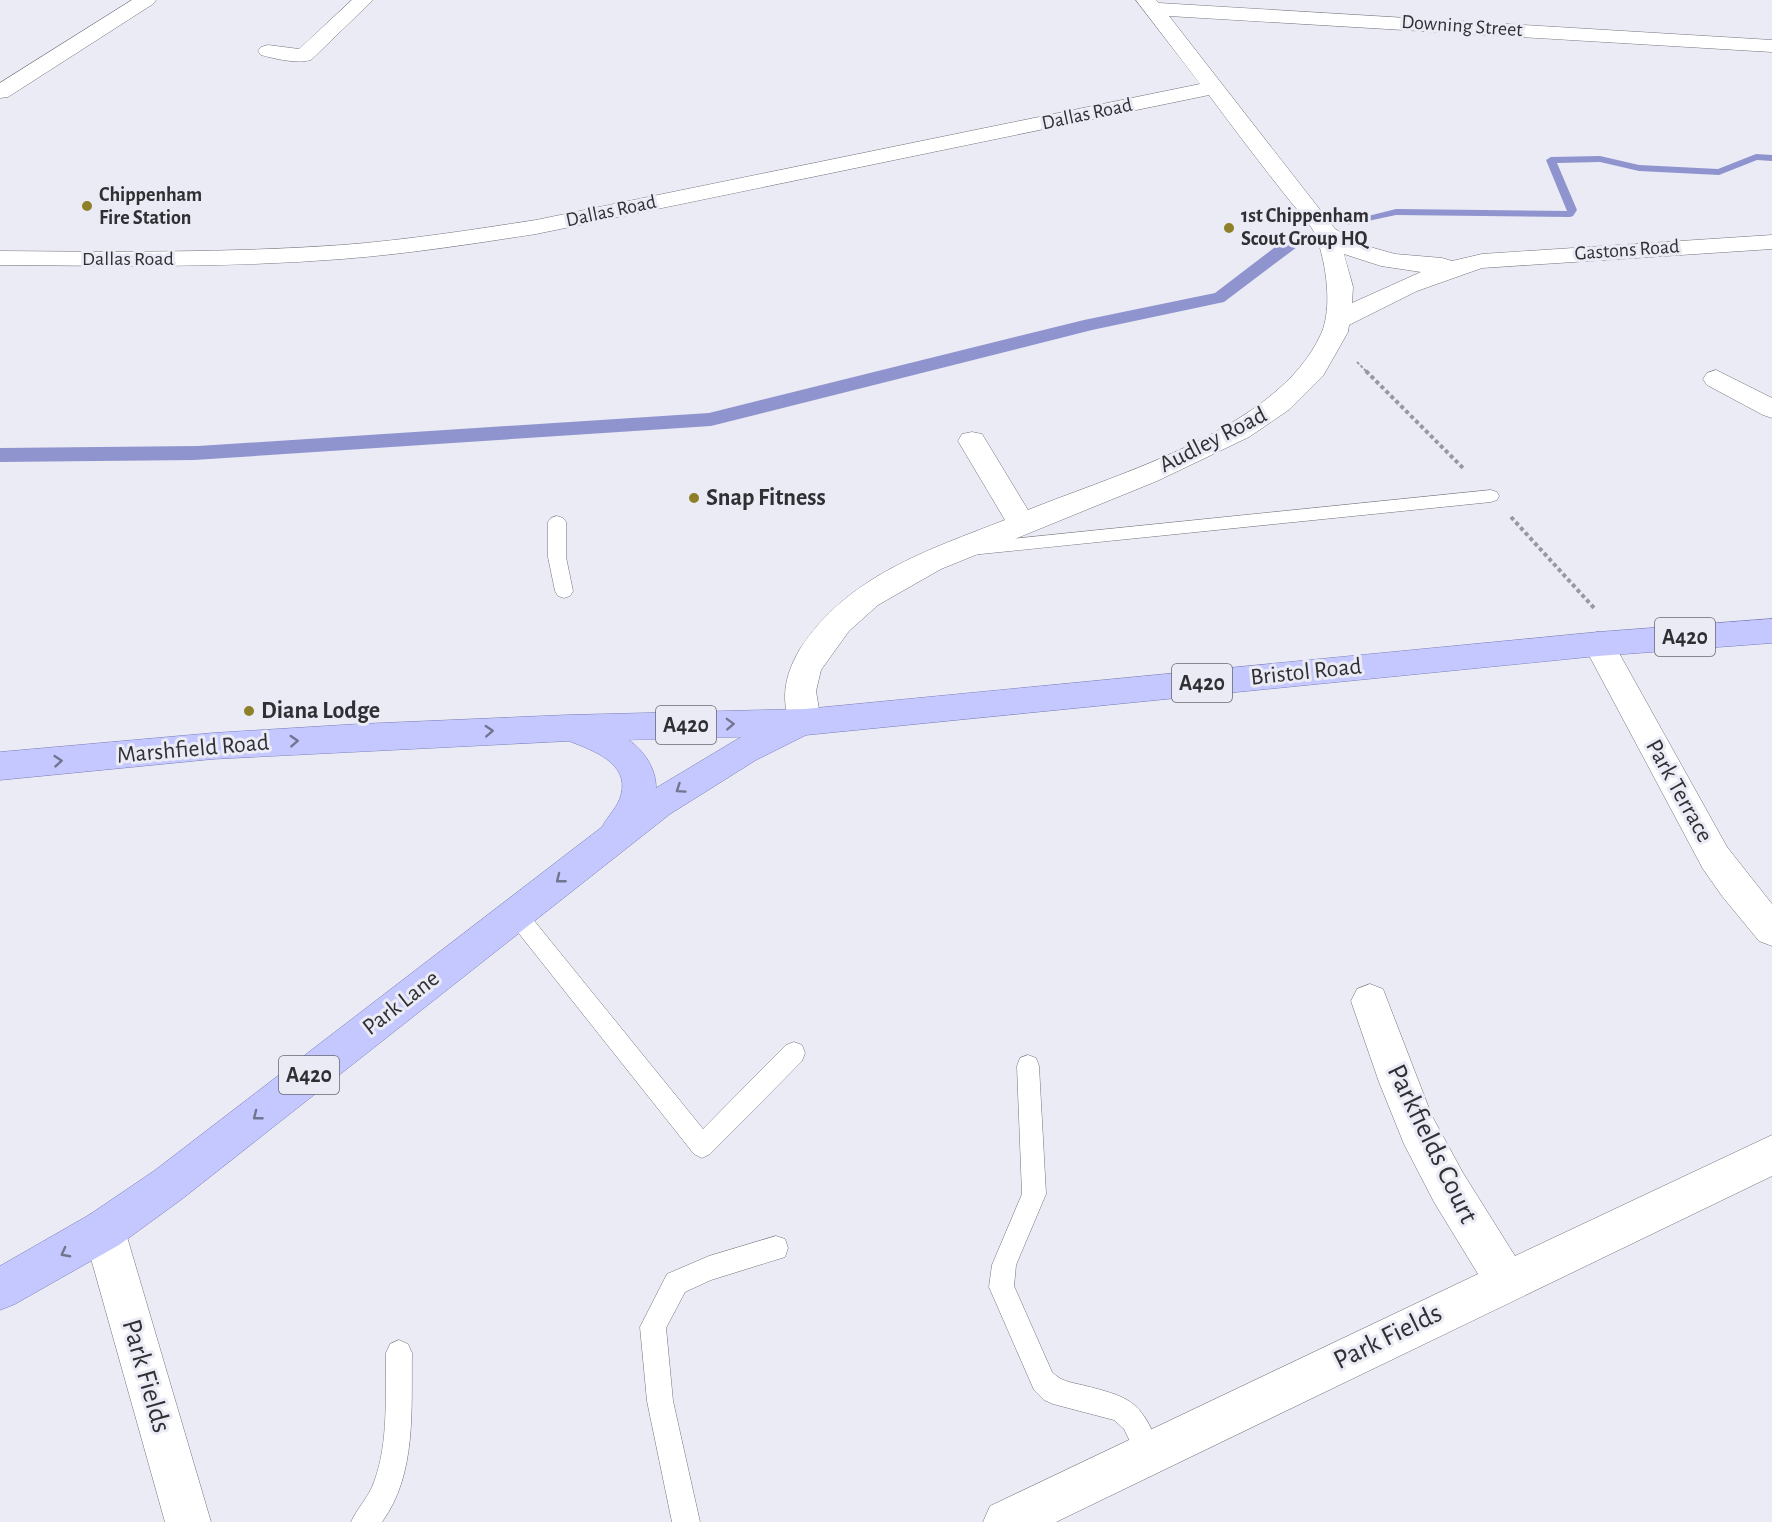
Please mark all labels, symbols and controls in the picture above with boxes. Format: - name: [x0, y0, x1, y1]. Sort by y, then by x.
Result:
- street label: Downing Street: [1401, 12, 1524, 40]
- street label: Dallas Road: [1040, 95, 1134, 133]
- place label: Chippenham Fire Station: [99, 185, 202, 228]
- street label: Dallas Road: [564, 192, 658, 230]
- marker: Chippenham Fire Station: [80, 199, 94, 213]
- place label: 1st Chippenham Scout Group HQ: [1241, 206, 1369, 250]
- marker: 1st Chippenham Scout Group HQ: [1222, 221, 1236, 235]
- street label: Gastons Road: [1574, 236, 1680, 264]
- street label: Dallas Road: [82, 249, 174, 269]
- street label: Audley Road: [1155, 403, 1271, 477]
- place label: Snap Fitness: [706, 486, 826, 510]
- marker: Snap Fitness: [687, 491, 701, 505]
- road number: A420: [1655, 618, 1715, 656]
- street label: Bristol Road: [1249, 654, 1363, 690]
- road number: A420: [1172, 664, 1232, 702]
- place label: Diana Lodge: [261, 699, 380, 723]
- marker: Diana Lodge: [242, 704, 256, 718]
- road number: A420: [656, 706, 716, 744]
- one-way arrow: [726, 717, 735, 730]
- one-way arrow: [485, 725, 494, 738]
- street label: Marshfield Road: [116, 730, 270, 768]
- one-way arrow: [290, 734, 299, 747]
- street label: Park Terrace: [1641, 736, 1717, 846]
- one-way arrow: [54, 755, 63, 768]
- one-way arrow: [676, 782, 687, 793]
- one-way arrow: [556, 872, 567, 883]
- street label: Park Lane: [358, 966, 444, 1040]
- road number: A420: [279, 1056, 339, 1094]
- street label: Parkfields Court: [1382, 1060, 1483, 1228]
- one-way arrow: [253, 1108, 264, 1119]
- one-way arrow: [61, 1246, 71, 1257]
- street label: Park Fields: [1329, 1299, 1447, 1375]
- street label: Park Fields: [116, 1316, 176, 1436]

